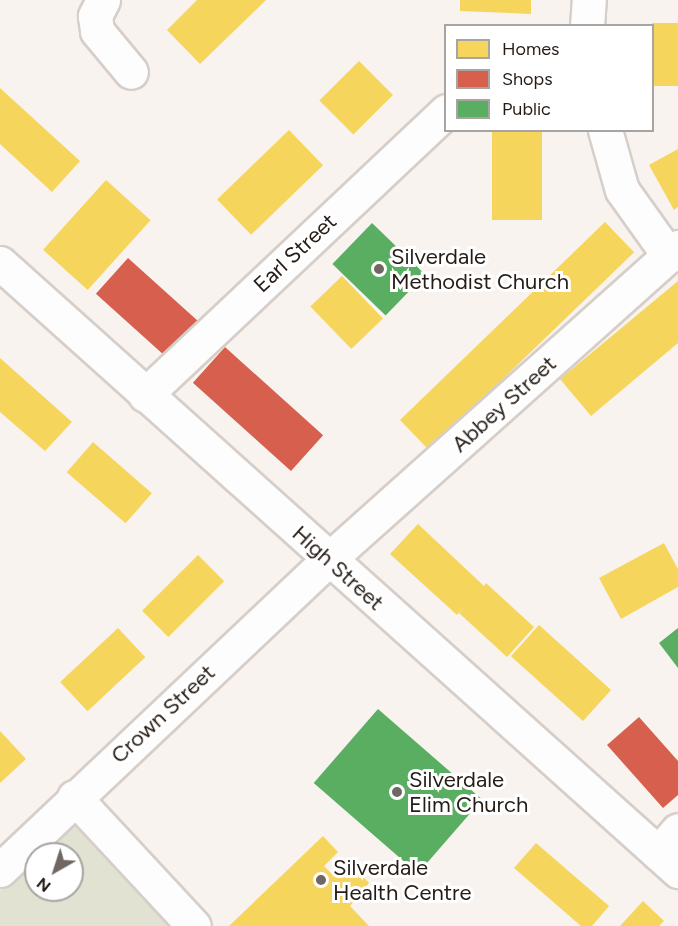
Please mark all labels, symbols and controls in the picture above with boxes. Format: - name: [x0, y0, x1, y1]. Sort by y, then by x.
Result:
- legend: [444, 24, 654, 132]
- text: Homes: [502, 38, 560, 60]
- text: Shops: [502, 68, 553, 90]
- text: Public: [502, 98, 551, 120]
- street label: Earl Street: [248, 208, 342, 298]
- place label: Silverdale Methodist Church: [391, 243, 569, 294]
- marker: Silverdale Methodist Church: [372, 262, 386, 276]
- street label: Abbey Street: [446, 350, 562, 458]
- street label: High Street: [287, 520, 389, 616]
- street label: Crown Street: [106, 659, 220, 769]
- place label: Silverdale Elim Church: [409, 766, 528, 818]
- marker: Silverdale Elim Church: [390, 785, 404, 799]
- north arrow: [24, 842, 84, 902]
- place label: Silverdale Health Centre: [333, 854, 472, 906]
- marker: Silverdale Health Centre: [314, 873, 328, 887]
- text: N: [33, 874, 54, 896]

